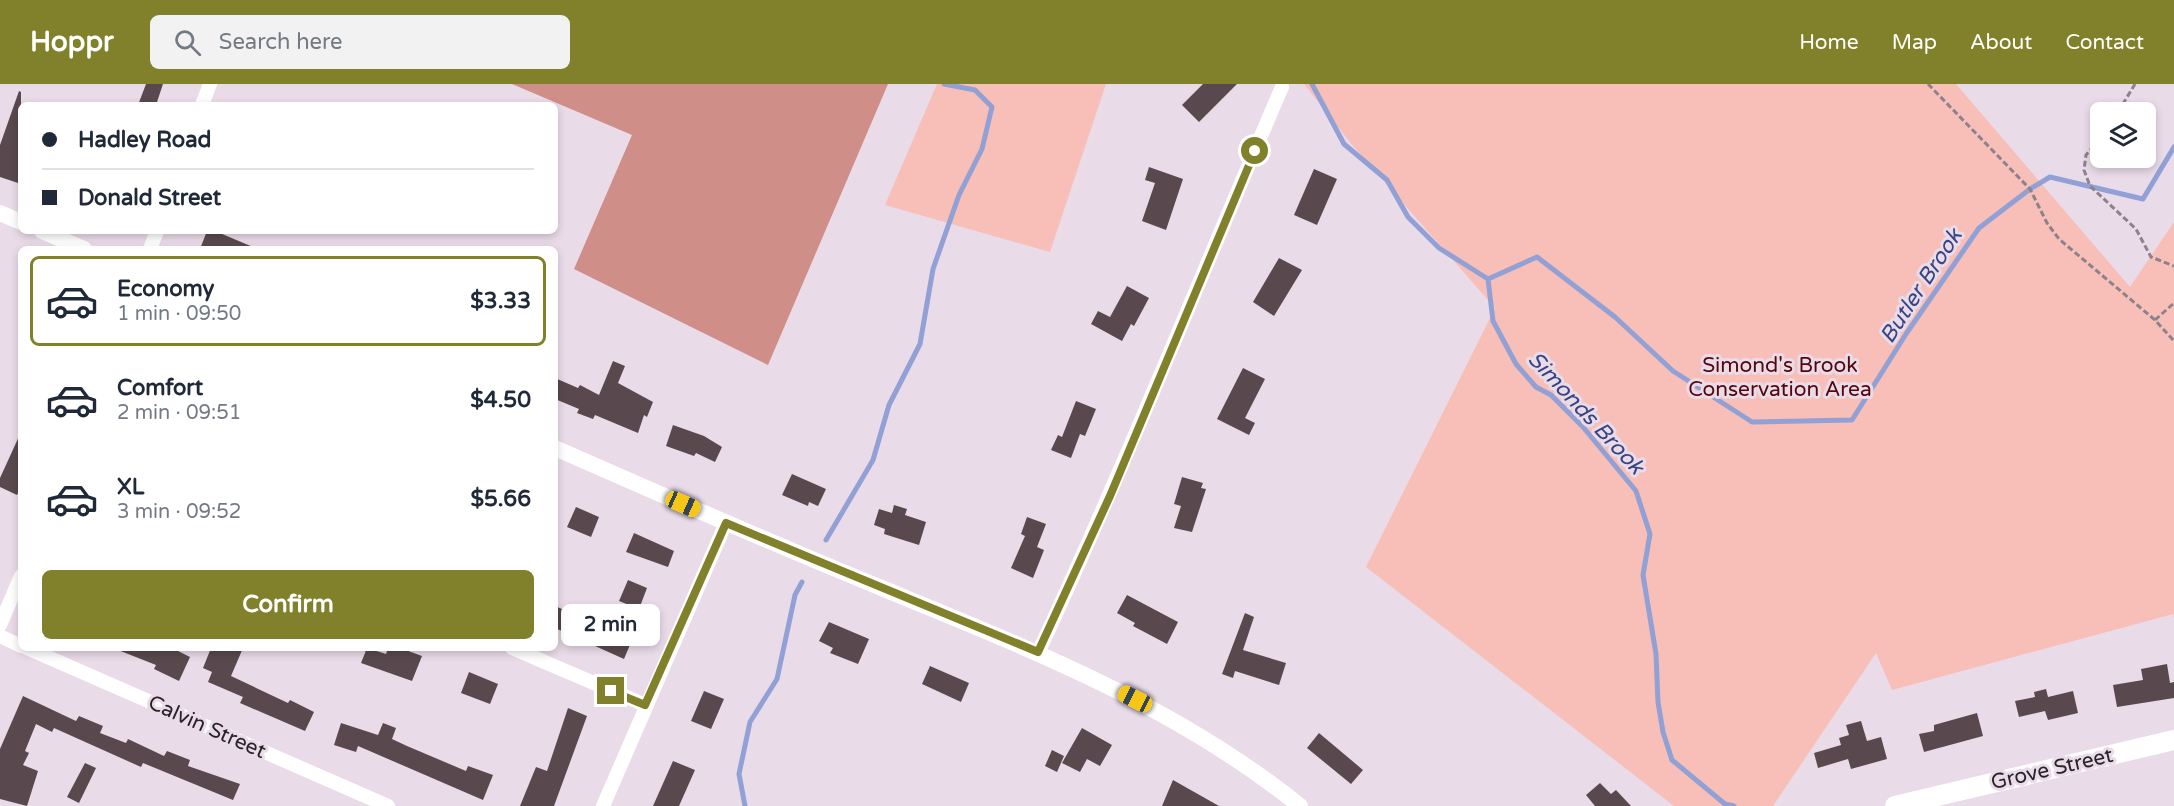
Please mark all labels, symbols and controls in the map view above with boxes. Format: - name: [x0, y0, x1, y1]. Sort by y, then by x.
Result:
- search box: [150, 15, 570, 69]
- text: Hoppr: [30, 25, 114, 59]
- icon: search: [171, 26, 204, 59]
- text: Search here: [219, 29, 343, 55]
- text: Home: [1799, 30, 1859, 55]
- text: Map: [1892, 30, 1937, 55]
- text: About: [1970, 30, 2032, 55]
- text: Contact: [2065, 30, 2144, 55]
- map controls: [2090, 102, 2156, 168]
- button: layers: [2090, 102, 2156, 168]
- text: Hadley Road: [78, 127, 212, 153]
- route start: [1241, 137, 1268, 164]
- text: Donald Street: [78, 185, 221, 211]
- water label: Butler Brook: [1874, 222, 1969, 348]
- icon: car: [45, 274, 99, 328]
- text: Economy: [117, 276, 214, 302]
- text: $3.33: [470, 288, 531, 314]
- text: 1 min · 09:50: [117, 302, 241, 326]
- water label: Simonds Brook: [1523, 346, 1651, 481]
- park label: Simond's Brook Conservation Area: [1688, 353, 1872, 402]
- icon: car: [45, 373, 99, 427]
- text: Comfort: [117, 375, 203, 401]
- text: $4.50: [470, 387, 531, 413]
- text: 2 min · 09:51: [117, 401, 241, 425]
- icon: car: [45, 472, 99, 526]
- text: XL: [117, 474, 144, 500]
- text: $5.66: [470, 486, 531, 512]
- car: [663, 488, 703, 520]
- text: 3 min · 09:52: [117, 500, 241, 524]
- button: Confirm: [42, 570, 534, 639]
- callout: 2 min: [562, 604, 660, 646]
- text: 2 min: [584, 613, 637, 637]
- route end: [597, 677, 624, 704]
- car: [1115, 683, 1155, 715]
- street label: Calvin Street: [144, 690, 270, 764]
- street label: Grove Street: [1988, 743, 2116, 795]

